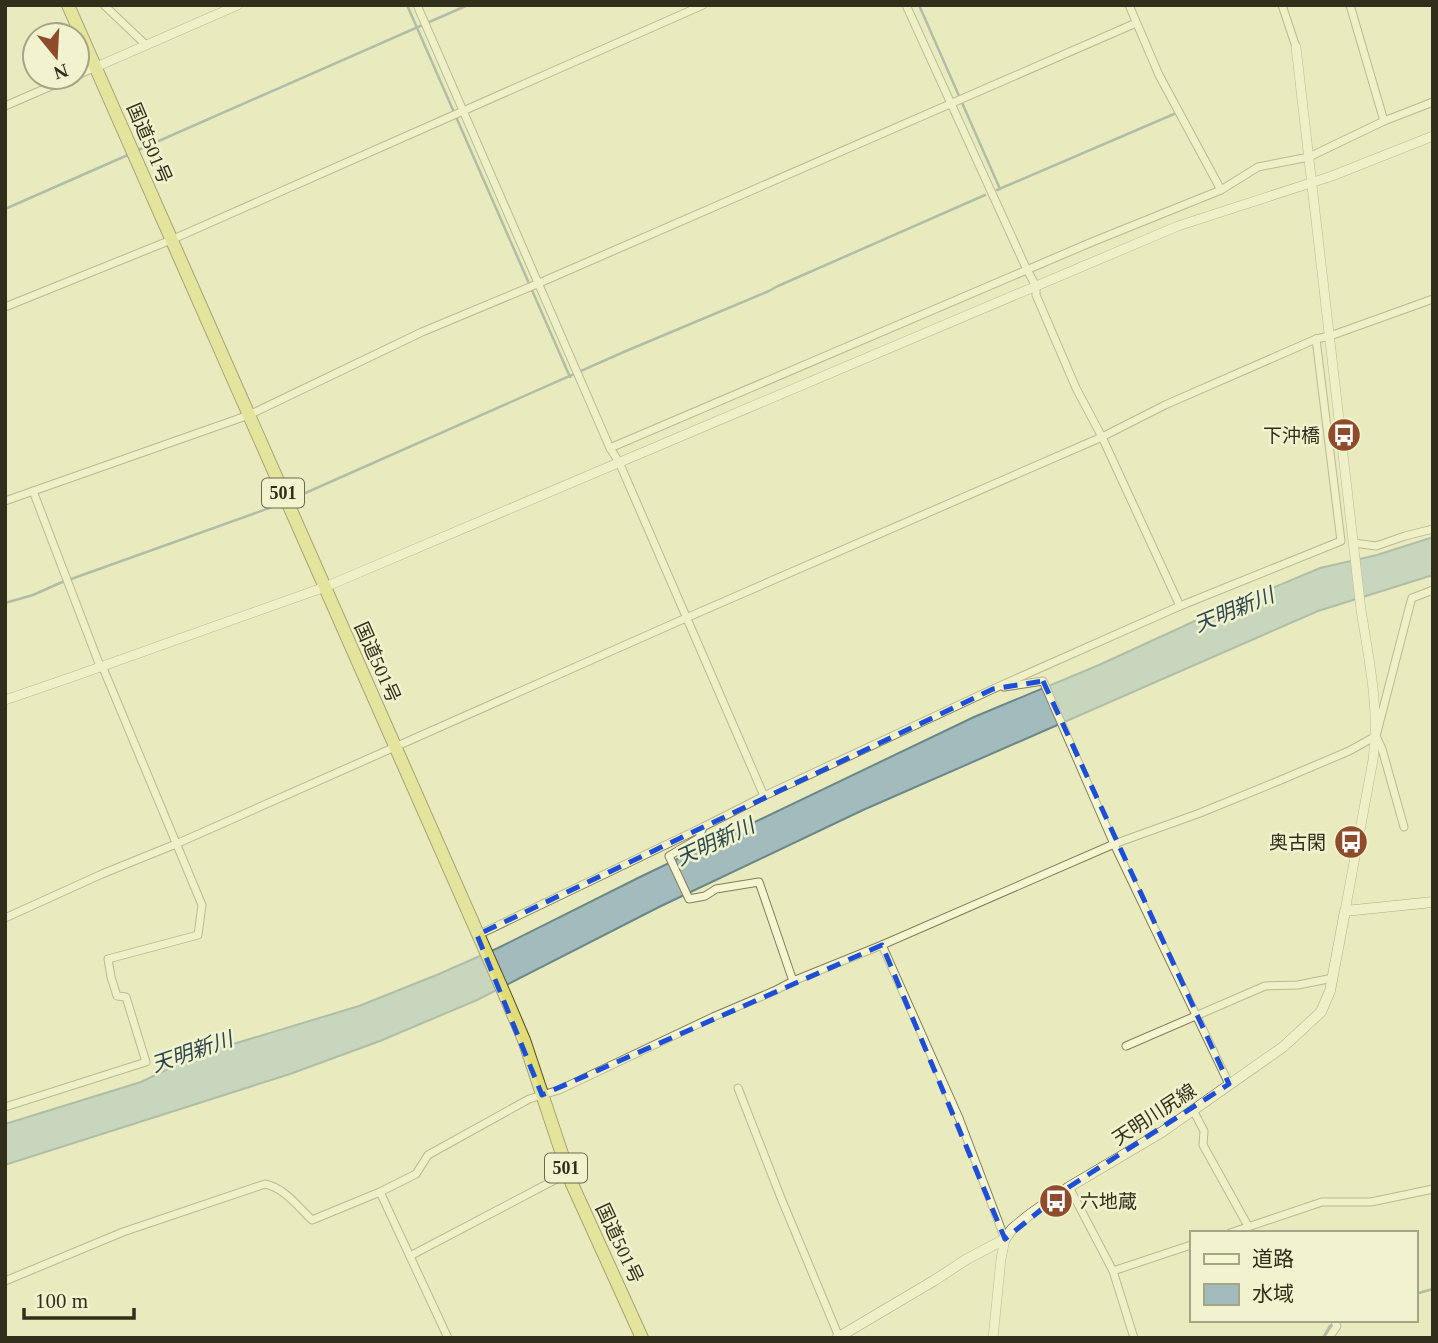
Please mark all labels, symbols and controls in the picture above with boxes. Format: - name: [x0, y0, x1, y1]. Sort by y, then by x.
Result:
- north arrow: [21, 21, 91, 91]
- text: N: [51, 60, 71, 84]
- street label: 国道501号: [123, 100, 176, 187]
- bus stop icon: 下沖橋: [1325, 416, 1363, 454]
- place label: 下沖橋: [1263, 425, 1320, 446]
- road number: 501: [262, 478, 304, 508]
- water label: 天明新川: [1191, 582, 1279, 637]
- street label: 国道501号: [351, 619, 405, 706]
- water label: 天明新川: [672, 813, 760, 871]
- bus stop icon: 奥古閑: [1332, 823, 1370, 861]
- place label: 奥古閑: [1269, 832, 1326, 853]
- water label: 天明新川: [148, 1026, 238, 1077]
- street label: 天明川尻線: [1109, 1080, 1200, 1149]
- road number: 501: [545, 1154, 587, 1182]
- bus stop icon: 六地蔵: [1037, 1182, 1075, 1220]
- place label: 六地蔵: [1080, 1191, 1137, 1212]
- street label: 国道501号: [592, 1200, 647, 1286]
- legend: [1190, 1231, 1417, 1322]
- text: 道路: [1252, 1247, 1294, 1271]
- scale bar: [24, 1276, 135, 1320]
- text: 水域: [1252, 1282, 1294, 1306]
- text: 100 m: [35, 1289, 88, 1313]

